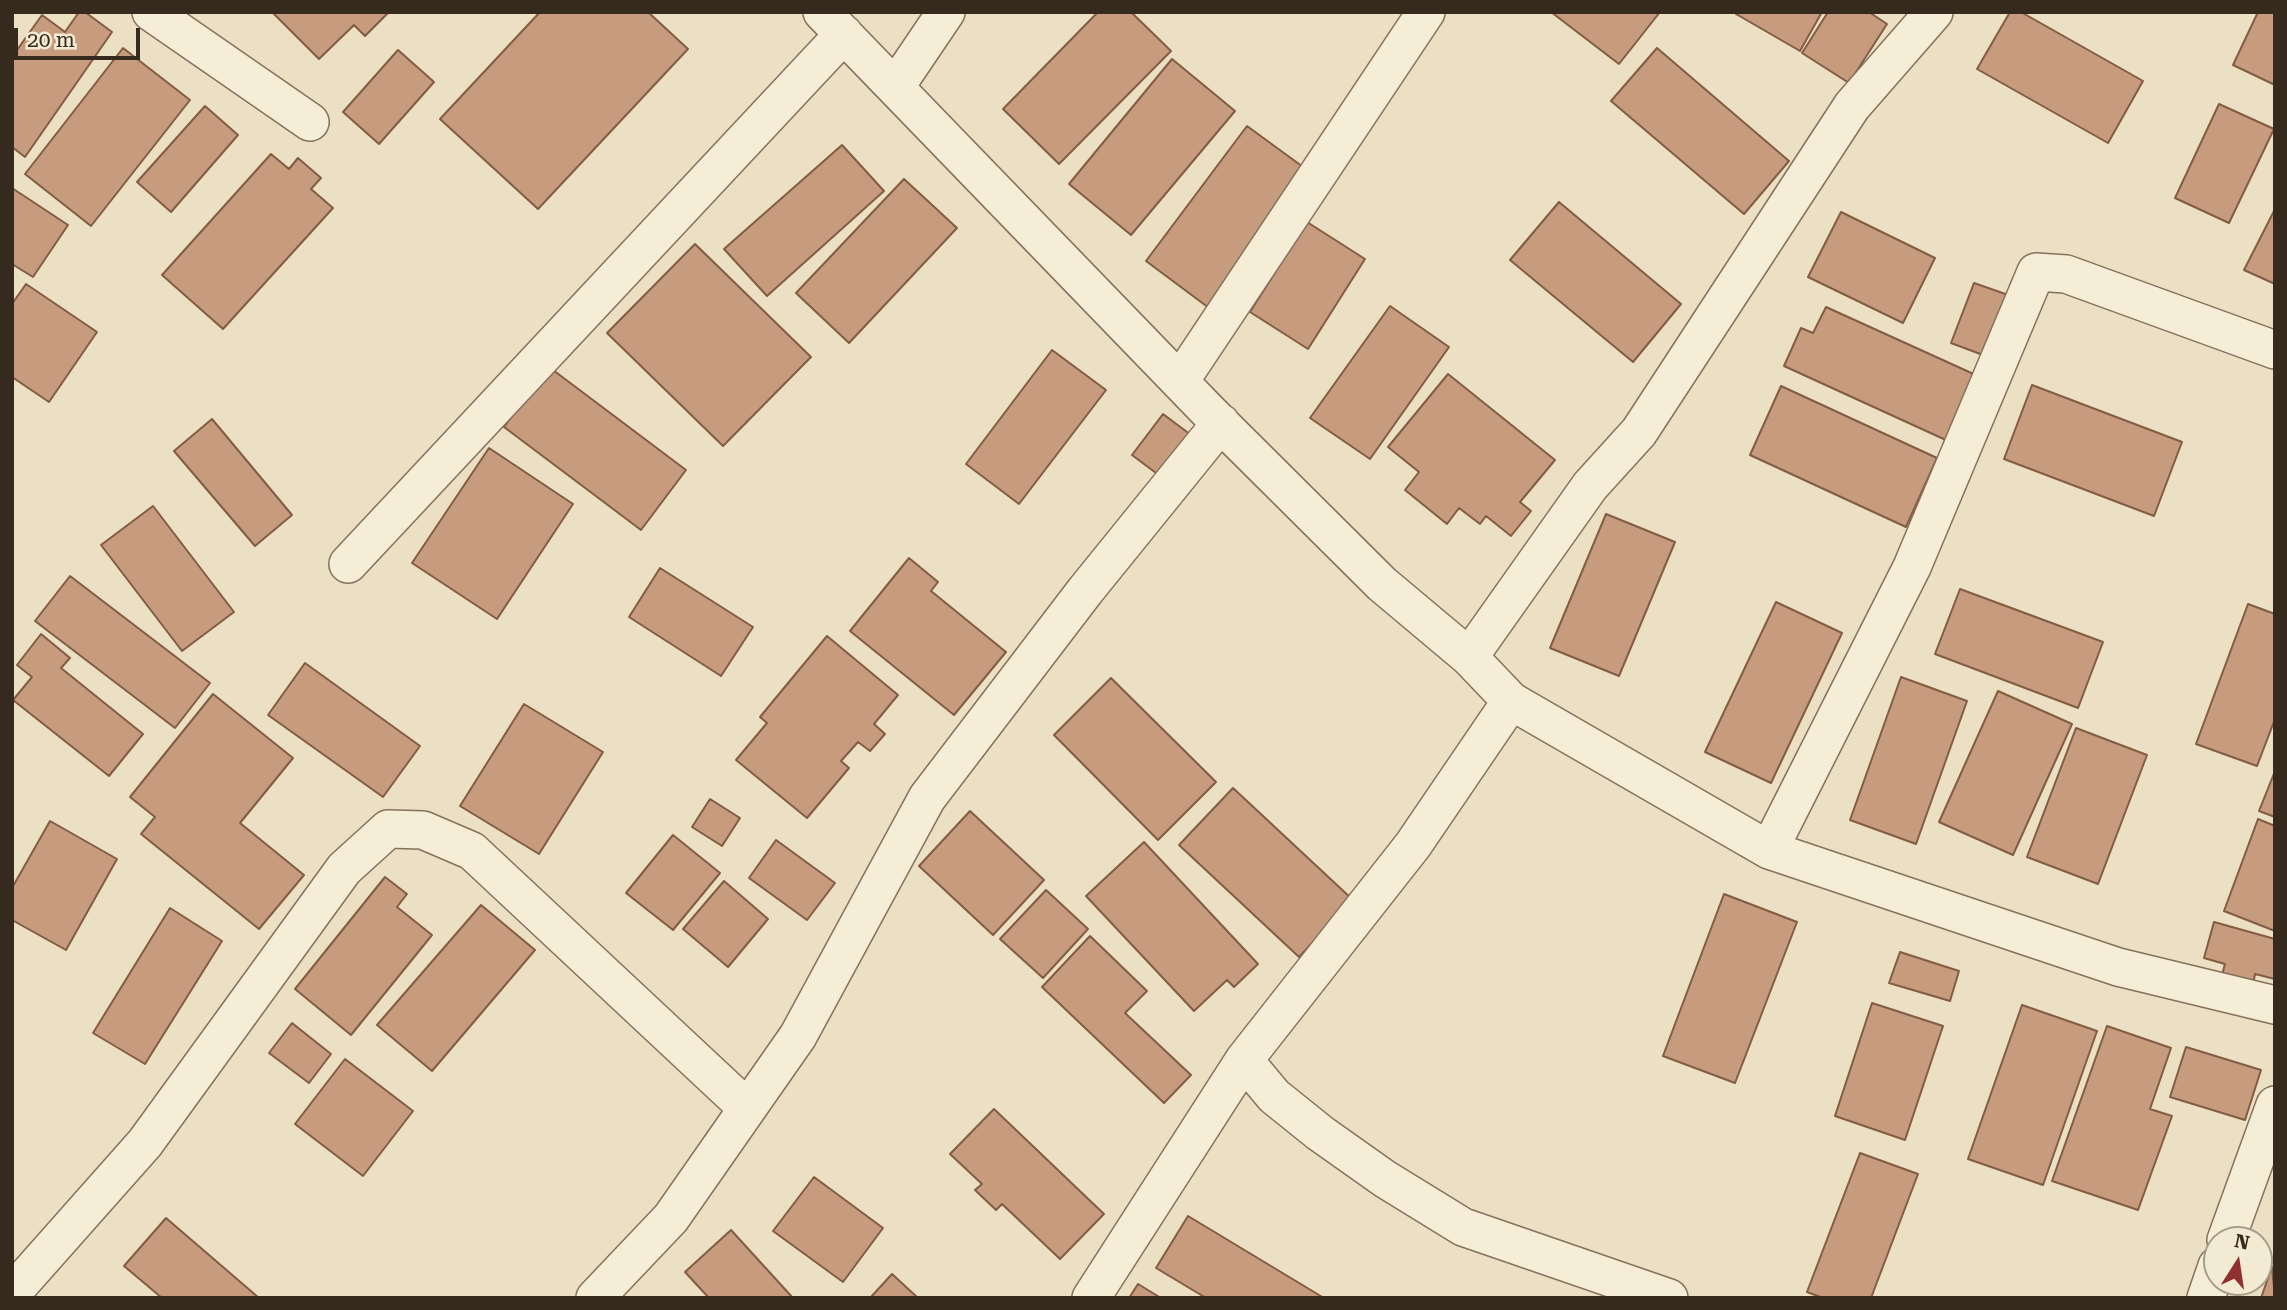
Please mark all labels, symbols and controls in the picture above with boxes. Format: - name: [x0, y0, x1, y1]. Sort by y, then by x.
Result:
- scale bar: [18, 14, 144, 58]
- text: 20 m: [27, 28, 75, 52]
- north arrow: [2203, 1226, 2273, 1296]
- text: N: [2232, 1229, 2252, 1255]

